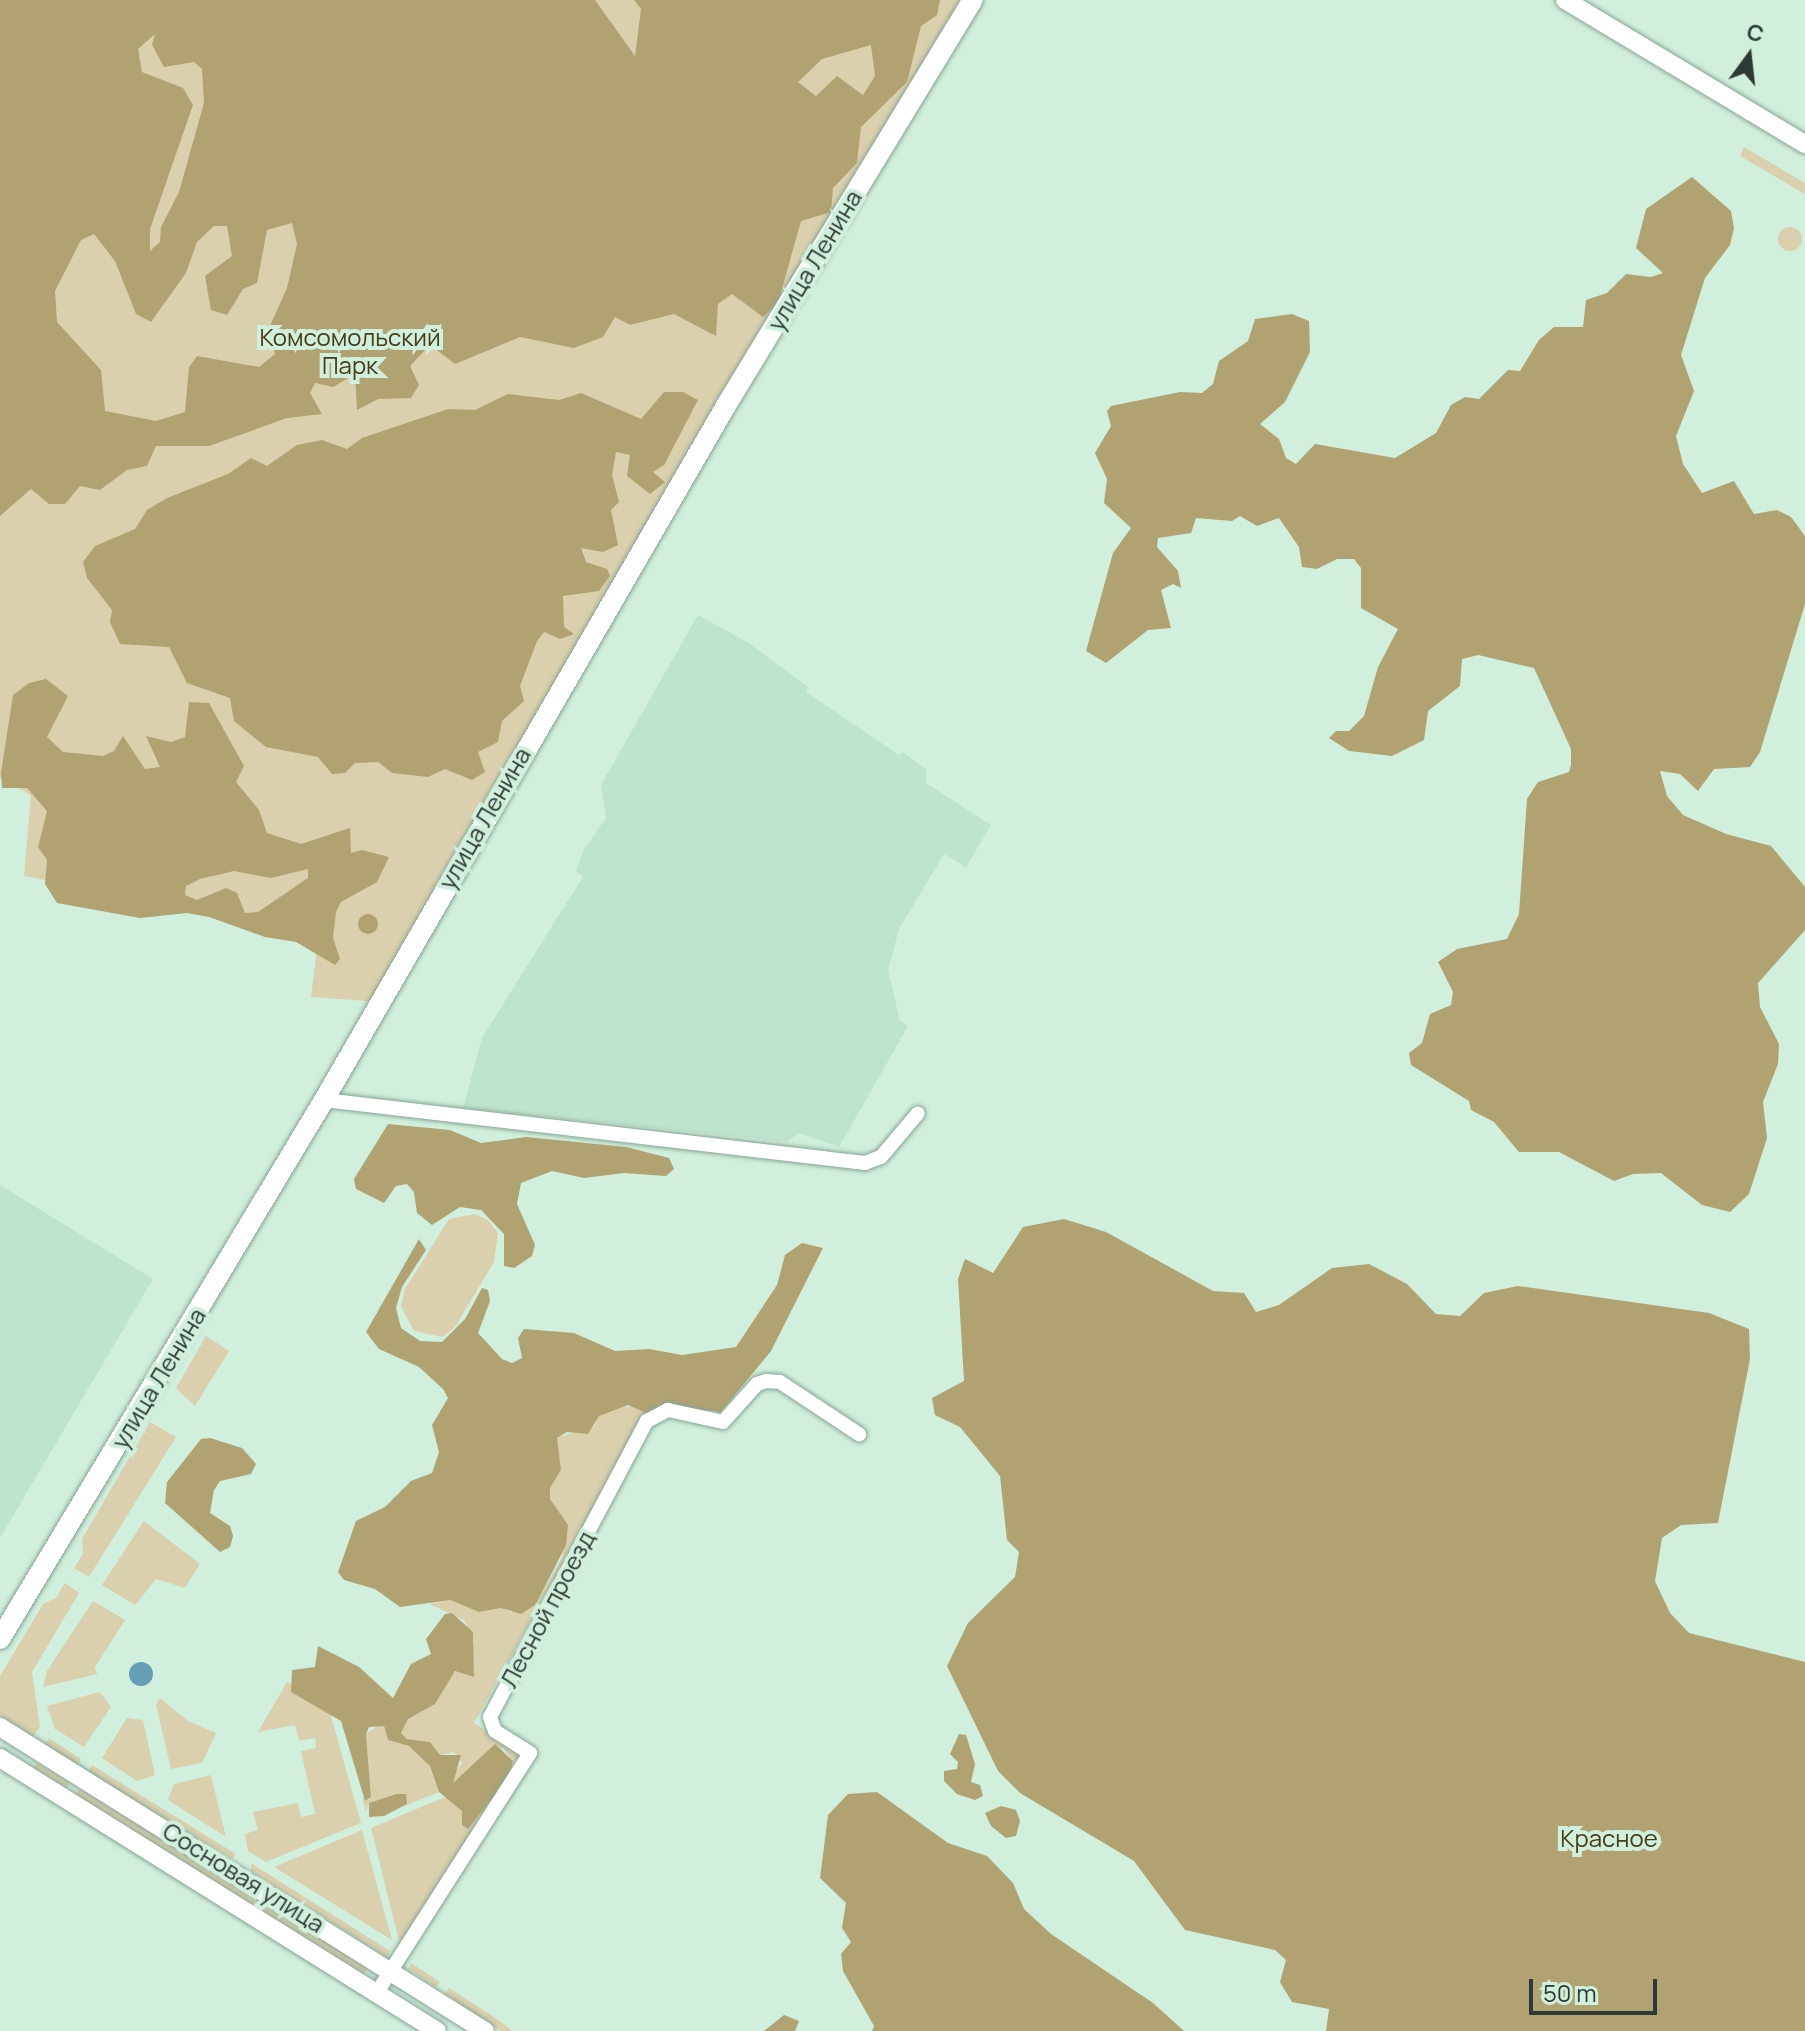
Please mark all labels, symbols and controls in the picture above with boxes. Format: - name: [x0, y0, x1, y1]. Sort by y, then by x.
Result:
- north arrow: [1709, 16, 1789, 96]
- text: С: [1743, 16, 1767, 49]
- street label: улица Ленина: [761, 185, 867, 335]
- park label: Комсомольский Парк: [259, 323, 441, 379]
- street label: улица Ленина: [432, 742, 536, 894]
- street label: улица Ленина: [105, 1303, 211, 1453]
- street label: Лесной проезд: [494, 1526, 600, 1692]
- street label: Сосновая улица: [158, 1816, 330, 1938]
- park label: Красное: [1560, 1824, 1658, 1852]
- scale bar: [1533, 1963, 1661, 2013]
- text: 50 m: [1543, 1976, 1597, 2009]

